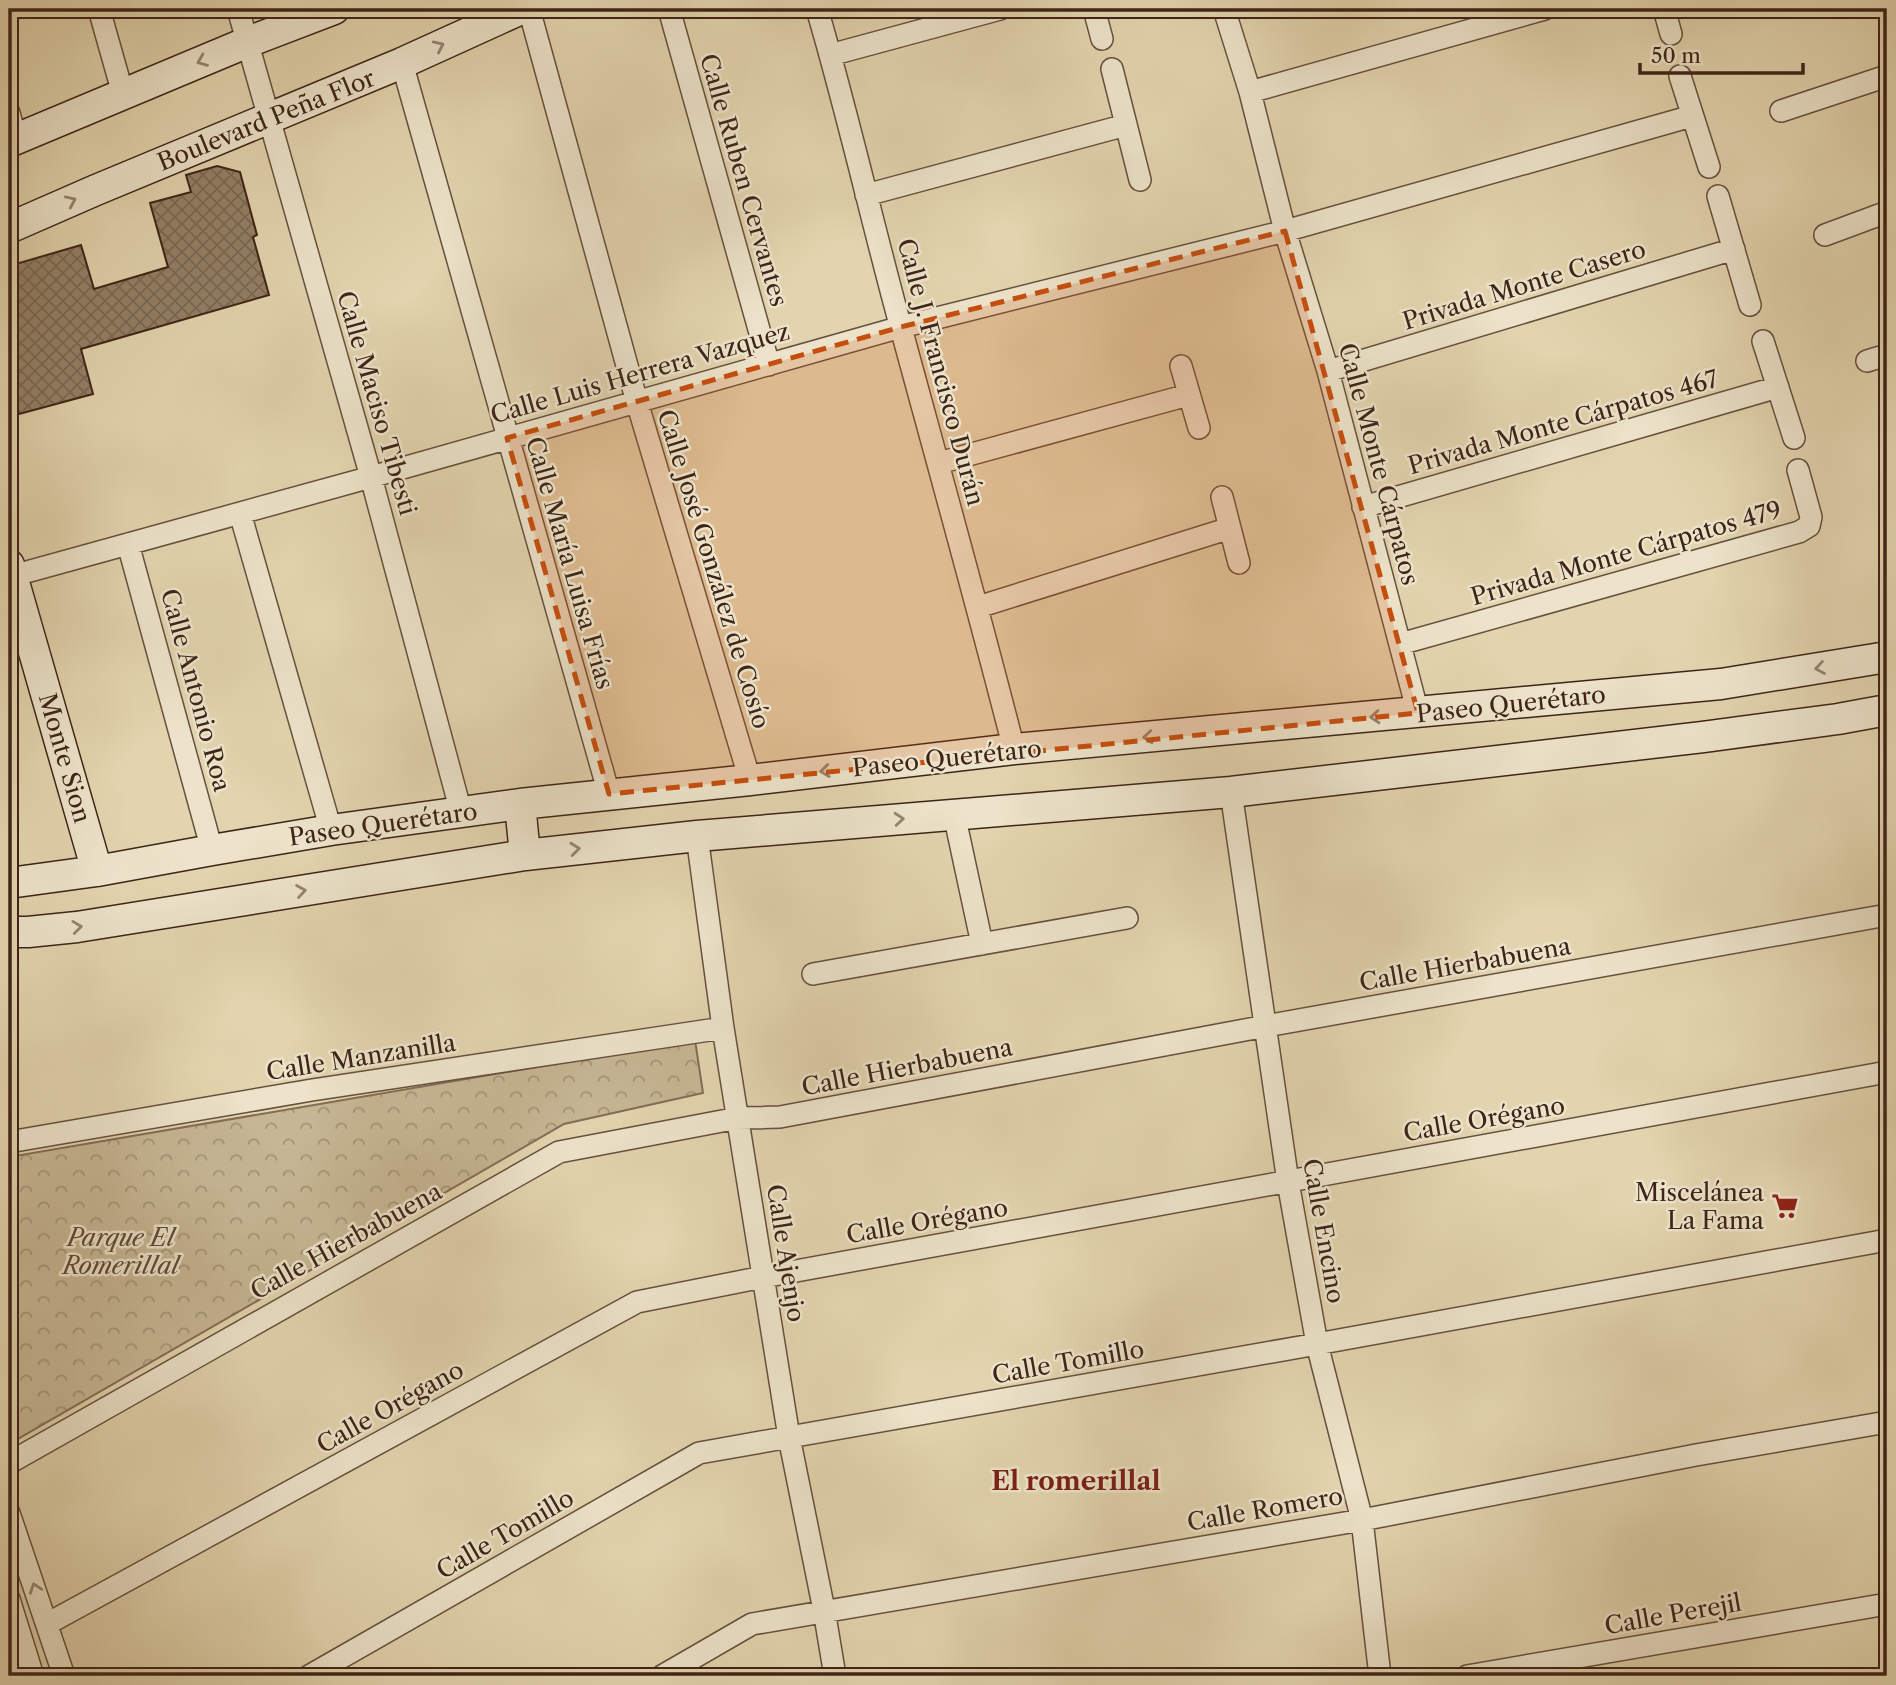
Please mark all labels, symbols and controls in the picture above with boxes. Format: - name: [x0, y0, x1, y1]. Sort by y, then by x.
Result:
- scale bar: [1640, 32, 1803, 76]
- one-way arrow: [432, 40, 444, 54]
- text: 50 m: [1651, 43, 1701, 68]
- street label: Calle Ruben Cervantes: [694, 50, 794, 310]
- one-way arrow: [197, 53, 209, 67]
- street label: Boulevard Peña Flor: [153, 63, 379, 177]
- one-way arrow: [64, 195, 76, 209]
- street label: Privada Monte Casero: [1399, 234, 1649, 336]
- street label: Calle J. Francisco Durán: [891, 235, 991, 509]
- street label: Calle Maciso Tibesti: [331, 288, 423, 518]
- street label: Calle Luis Herrera Vazquez: [487, 316, 793, 430]
- street label: Calle Monte Cárpatos: [1333, 340, 1425, 588]
- street label: Privada Monte Cárpatos 467: [1405, 364, 1722, 480]
- street label: Calle José González de Cosío: [652, 406, 776, 732]
- street label: Calle María Luisa Frías: [520, 433, 620, 693]
- street label: Privada Monte Cárpatos 479: [1467, 495, 1785, 611]
- street label: Calle Antonio Roa: [155, 586, 237, 795]
- one-way arrow: [1814, 660, 1826, 675]
- street label: Paseo Querétaro: [1415, 680, 1607, 728]
- street label: Monte Sion: [33, 690, 97, 826]
- one-way arrow: [1369, 709, 1380, 724]
- one-way arrow: [1142, 730, 1154, 745]
- street label: Paseo Querétaro: [851, 734, 1043, 782]
- one-way arrow: [819, 764, 830, 779]
- street label: Paseo Querétaro: [287, 796, 479, 852]
- one-way arrow: [893, 812, 904, 827]
- one-way arrow: [569, 842, 580, 857]
- one-way arrow: [295, 884, 307, 899]
- one-way arrow: [71, 920, 83, 935]
- street label: Calle Hierbabuena: [1357, 931, 1573, 997]
- street label: Calle Manzanilla: [264, 1028, 458, 1086]
- street label: Calle Hierbabuena: [799, 1032, 1015, 1102]
- street label: Calle Orégano: [1401, 1091, 1567, 1147]
- street label: Calle Encino: [1297, 1156, 1351, 1306]
- street label: Calle Hierbabuena: [245, 1176, 447, 1306]
- place label: Miscelánea La Fama: [1635, 1178, 1764, 1235]
- street label: Calle Ajenjo: [761, 1182, 811, 1324]
- supermarket icon: Miscelánea La Fama: [1770, 1191, 1800, 1221]
- street label: Calle Orégano: [844, 1193, 1010, 1249]
- park label: Parque El Romerillal: [61, 1223, 182, 1280]
- street label: Calle Tomillo: [990, 1334, 1146, 1390]
- street label: Calle Orégano: [312, 1355, 468, 1459]
- district label: El romerillal: [991, 1465, 1161, 1497]
- street label: Calle Romero: [1185, 1481, 1345, 1537]
- street label: Calle Tomillo: [431, 1483, 579, 1585]
- one-way arrow: [29, 1583, 43, 1595]
- street label: Calle Perejil: [1602, 1588, 1744, 1640]

